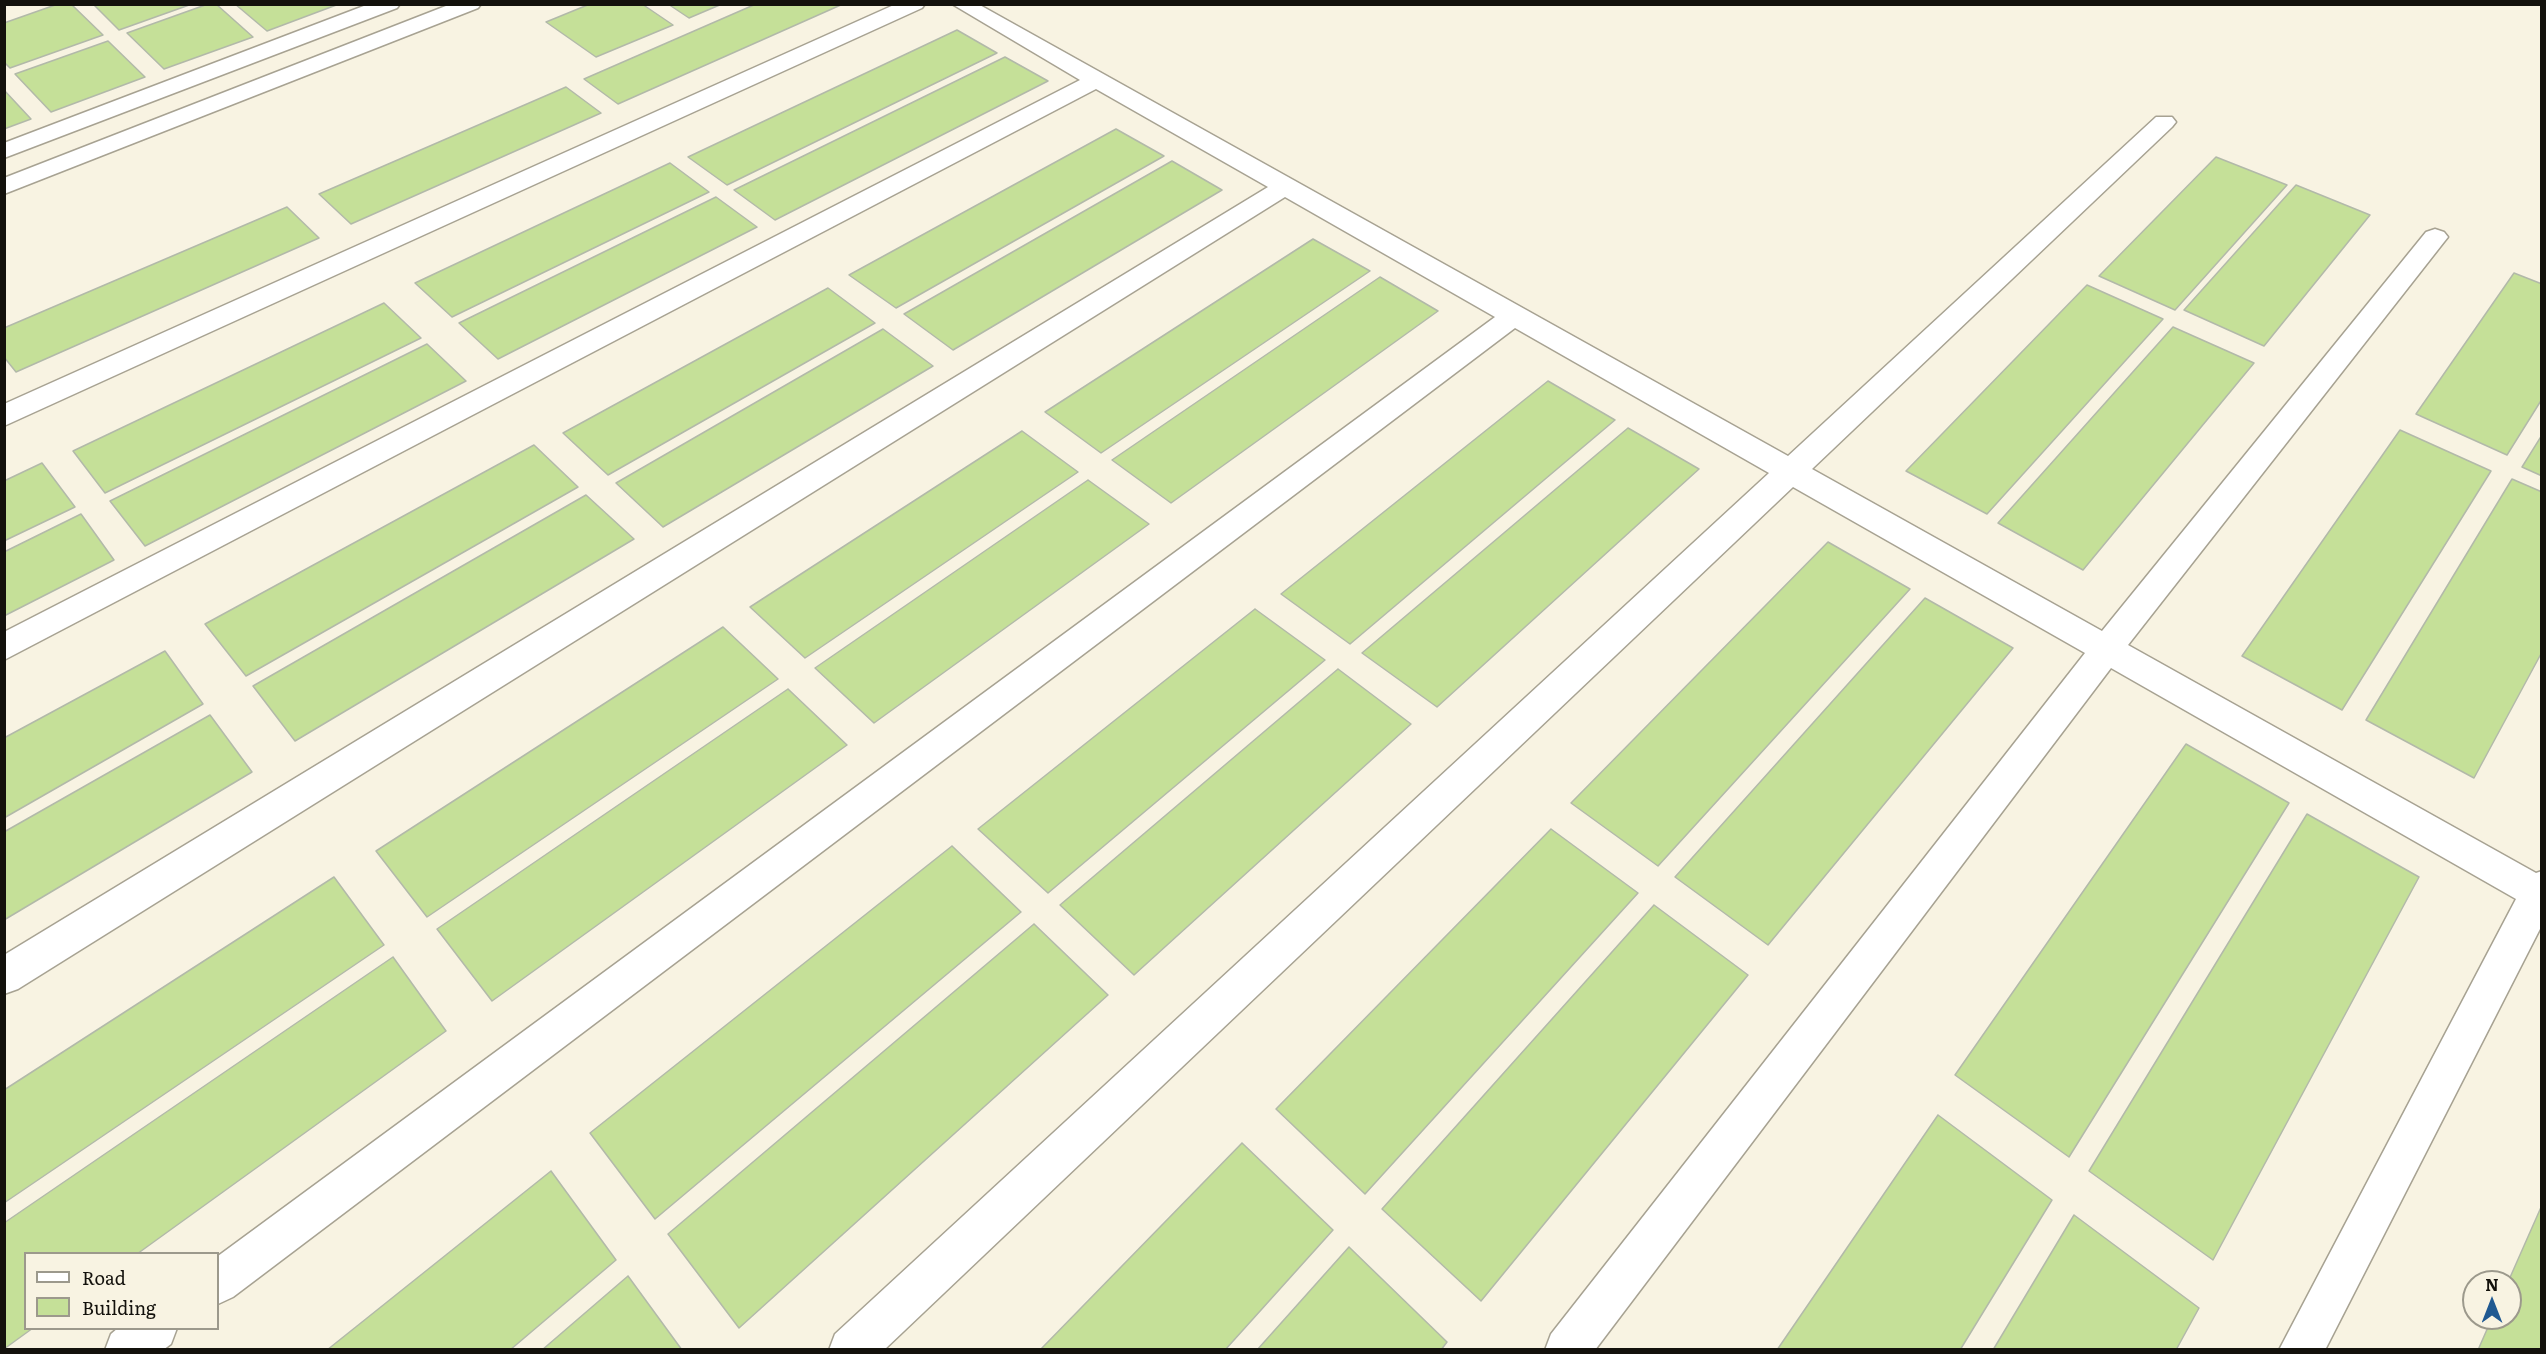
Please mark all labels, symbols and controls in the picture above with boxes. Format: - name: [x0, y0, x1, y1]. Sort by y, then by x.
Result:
- legend: [24, 1252, 219, 1330]
- text: Road: [82, 1264, 126, 1291]
- north arrow: [2462, 1270, 2522, 1330]
- text: N: [2485, 1272, 2499, 1296]
- text: Building: [82, 1294, 156, 1321]

